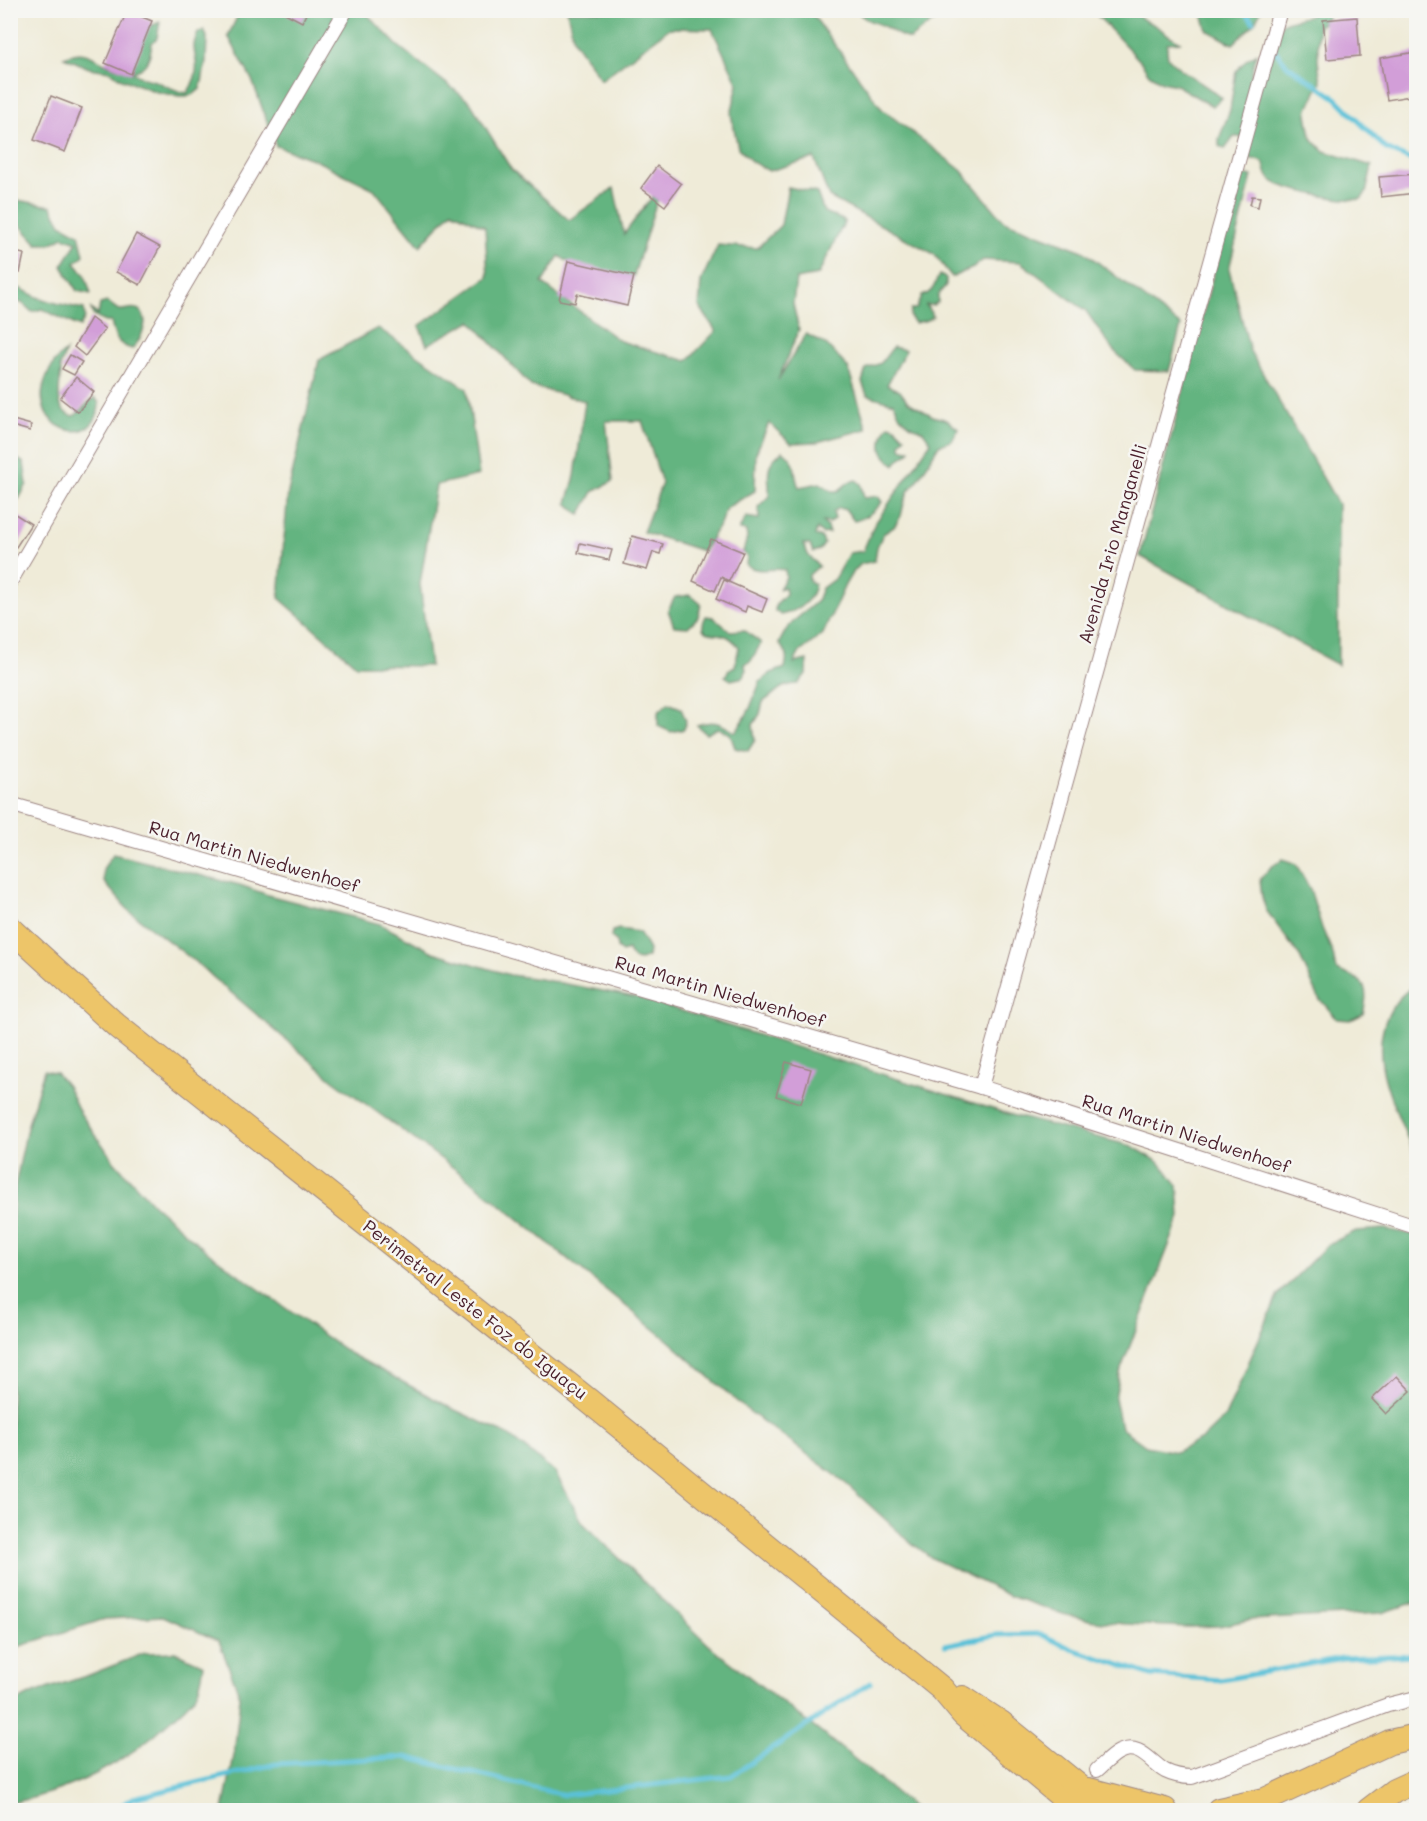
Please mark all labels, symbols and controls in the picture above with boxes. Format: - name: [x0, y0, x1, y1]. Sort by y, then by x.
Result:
- street label: Avenida Irio Manganelli: [1072, 441, 1152, 646]
- street label: Rua Martin Niedwenhoef: [146, 815, 363, 898]
- street label: Rua Martin Niedwenhoef: [612, 950, 829, 1033]
- street label: Rua Martin Niedwenhoef: [1079, 1088, 1294, 1178]
- street label: Perimetral Leste Foz do Iguaçu: [358, 1214, 593, 1405]

